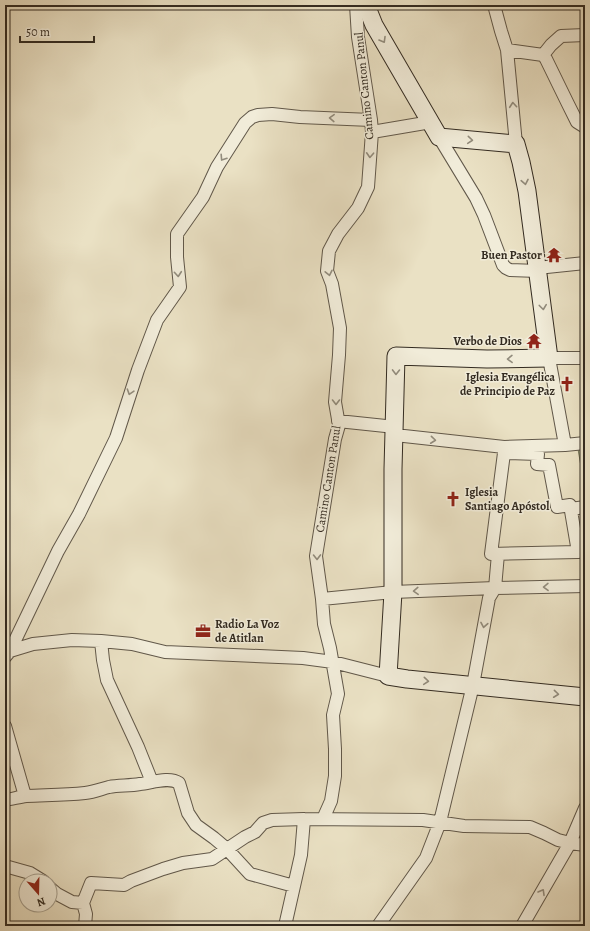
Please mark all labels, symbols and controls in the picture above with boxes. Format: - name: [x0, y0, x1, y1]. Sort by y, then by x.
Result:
- scale bar: [20, 18, 94, 44]
- text: 50 m: [26, 24, 50, 40]
- street label: Camino Canton Panul: [350, 31, 378, 141]
- one-way arrow: [379, 36, 386, 43]
- one-way arrow: [508, 102, 517, 109]
- one-way arrow: [329, 114, 335, 122]
- one-way arrow: [467, 136, 473, 145]
- one-way arrow: [366, 152, 375, 158]
- one-way arrow: [221, 154, 228, 161]
- one-way arrow: [520, 179, 529, 185]
- temple icon: Buen Pastor: [545, 246, 563, 264]
- place label: Buen Pastor: [481, 247, 542, 263]
- one-way arrow: [324, 270, 332, 276]
- one-way arrow: [174, 271, 183, 277]
- one-way arrow: [538, 304, 547, 310]
- temple icon: Verbo de Dios: [525, 332, 543, 350]
- place label: Verbo de Dios: [453, 333, 522, 349]
- one-way arrow: [507, 355, 513, 363]
- one-way arrow: [392, 369, 400, 375]
- place label: Iglesia Evangélica de Principio de Paz: [460, 369, 555, 399]
- church icon: Iglesia Evangélica de Principio de Paz: [558, 375, 576, 393]
- one-way arrow: [127, 389, 135, 396]
- one-way arrow: [332, 399, 340, 405]
- street label: Camino Canton Panul: [312, 424, 344, 534]
- one-way arrow: [430, 435, 436, 444]
- place label: Iglesia Santiago Apóstol: [465, 484, 550, 514]
- church icon: Iglesia Santiago Apóstol: [444, 490, 462, 508]
- one-way arrow: [313, 554, 321, 560]
- one-way arrow: [543, 583, 549, 591]
- one-way arrow: [413, 587, 419, 596]
- place label: Radio La Voz de Atitlan: [215, 616, 280, 646]
- office icon: Radio La Voz de Atitlan: [194, 622, 212, 640]
- one-way arrow: [480, 622, 489, 628]
- one-way arrow: [423, 676, 430, 685]
- one-way arrow: [553, 689, 559, 698]
- north arrow: [18, 873, 58, 913]
- one-way arrow: [537, 889, 544, 896]
- text: N: [35, 894, 48, 910]

